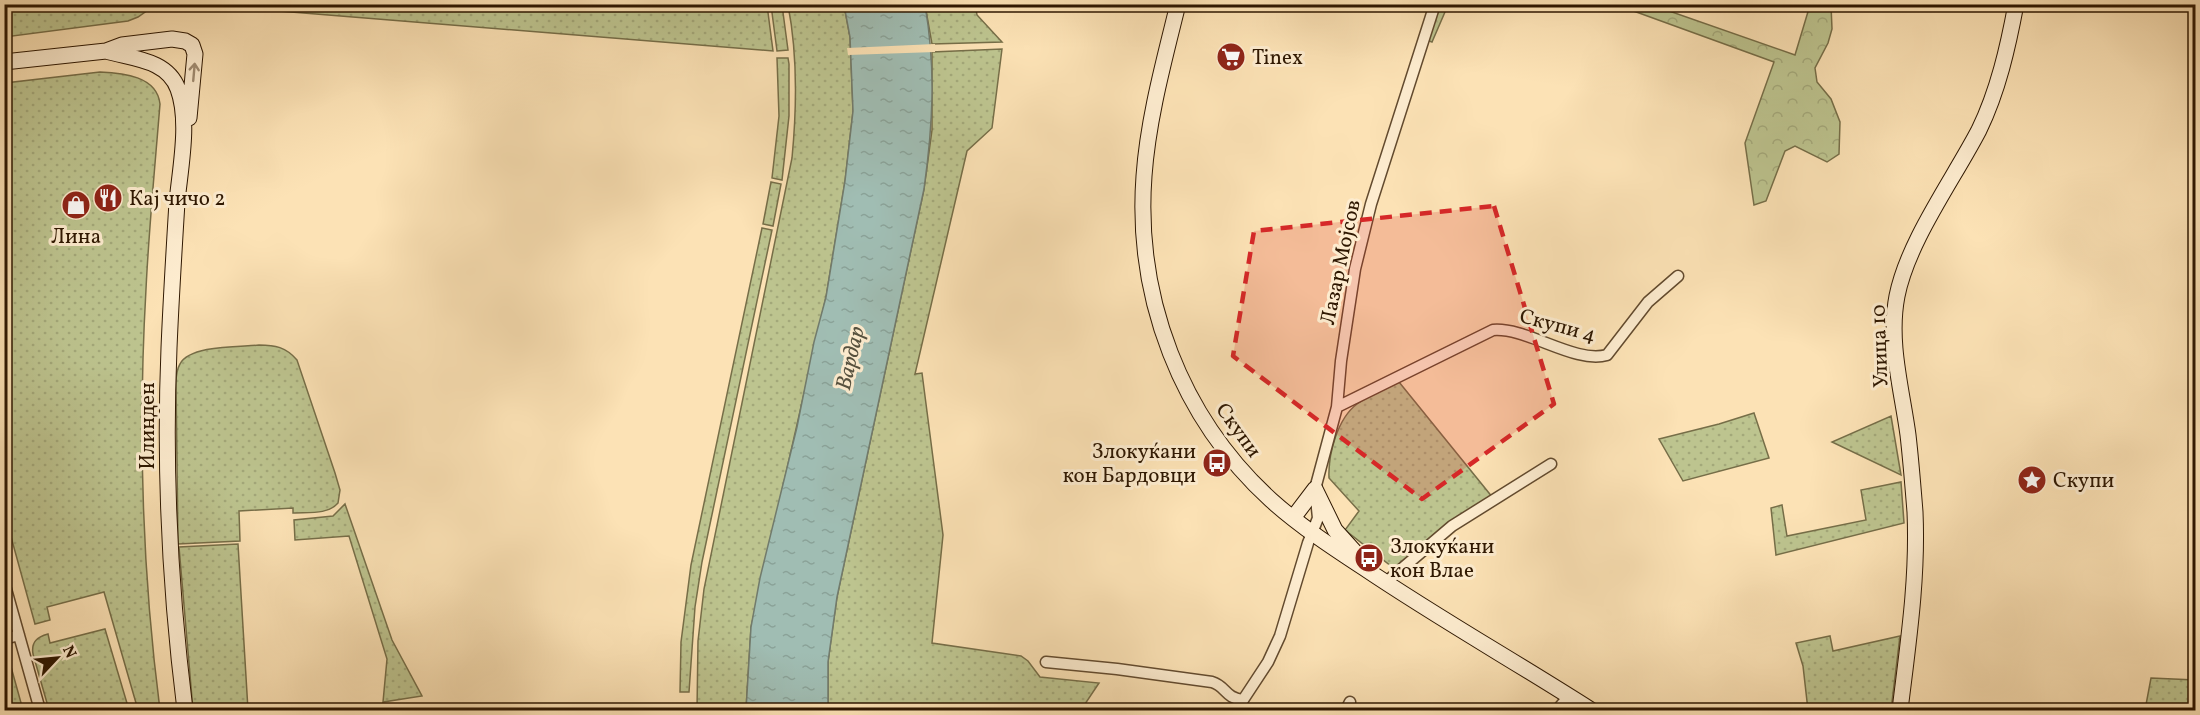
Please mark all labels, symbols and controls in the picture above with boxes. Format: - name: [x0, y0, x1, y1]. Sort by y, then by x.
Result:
- supermarket icon: Tinex: [1215, 41, 1247, 73]
- place label: Tinex: [1252, 44, 1303, 73]
- one-way arrow: [189, 63, 200, 83]
- restaurant icon: Кај чичо 2: [92, 182, 124, 214]
- place label: Кај чичо 2: [129, 185, 225, 214]
- shop icon: Лина: [60, 189, 92, 221]
- street label: Лазар Мојсов: [1314, 197, 1369, 328]
- place label: Лина: [51, 223, 101, 252]
- street label: Cкупи 4: [1516, 302, 1599, 351]
- street label: Улица 10: [1865, 304, 1896, 388]
- water label: Вардар: [829, 324, 874, 393]
- street label: Илинден: [134, 382, 163, 470]
- street label: Скупи: [1208, 398, 1268, 464]
- place label: Злокуќани кон Бардовци: [1063, 438, 1196, 491]
- bus stop icon: Злокуќани кон Бардовци: [1201, 447, 1233, 479]
- place icon: Скупи: [2016, 464, 2048, 496]
- place label: Скупи: [2053, 467, 2114, 496]
- place label: Злокуќани кон Влае: [1390, 533, 1494, 586]
- bus stop icon: Злокуќани кон Влае: [1353, 542, 1385, 574]
- north arrow: [27, 628, 87, 688]
- text: N: [56, 642, 81, 663]

